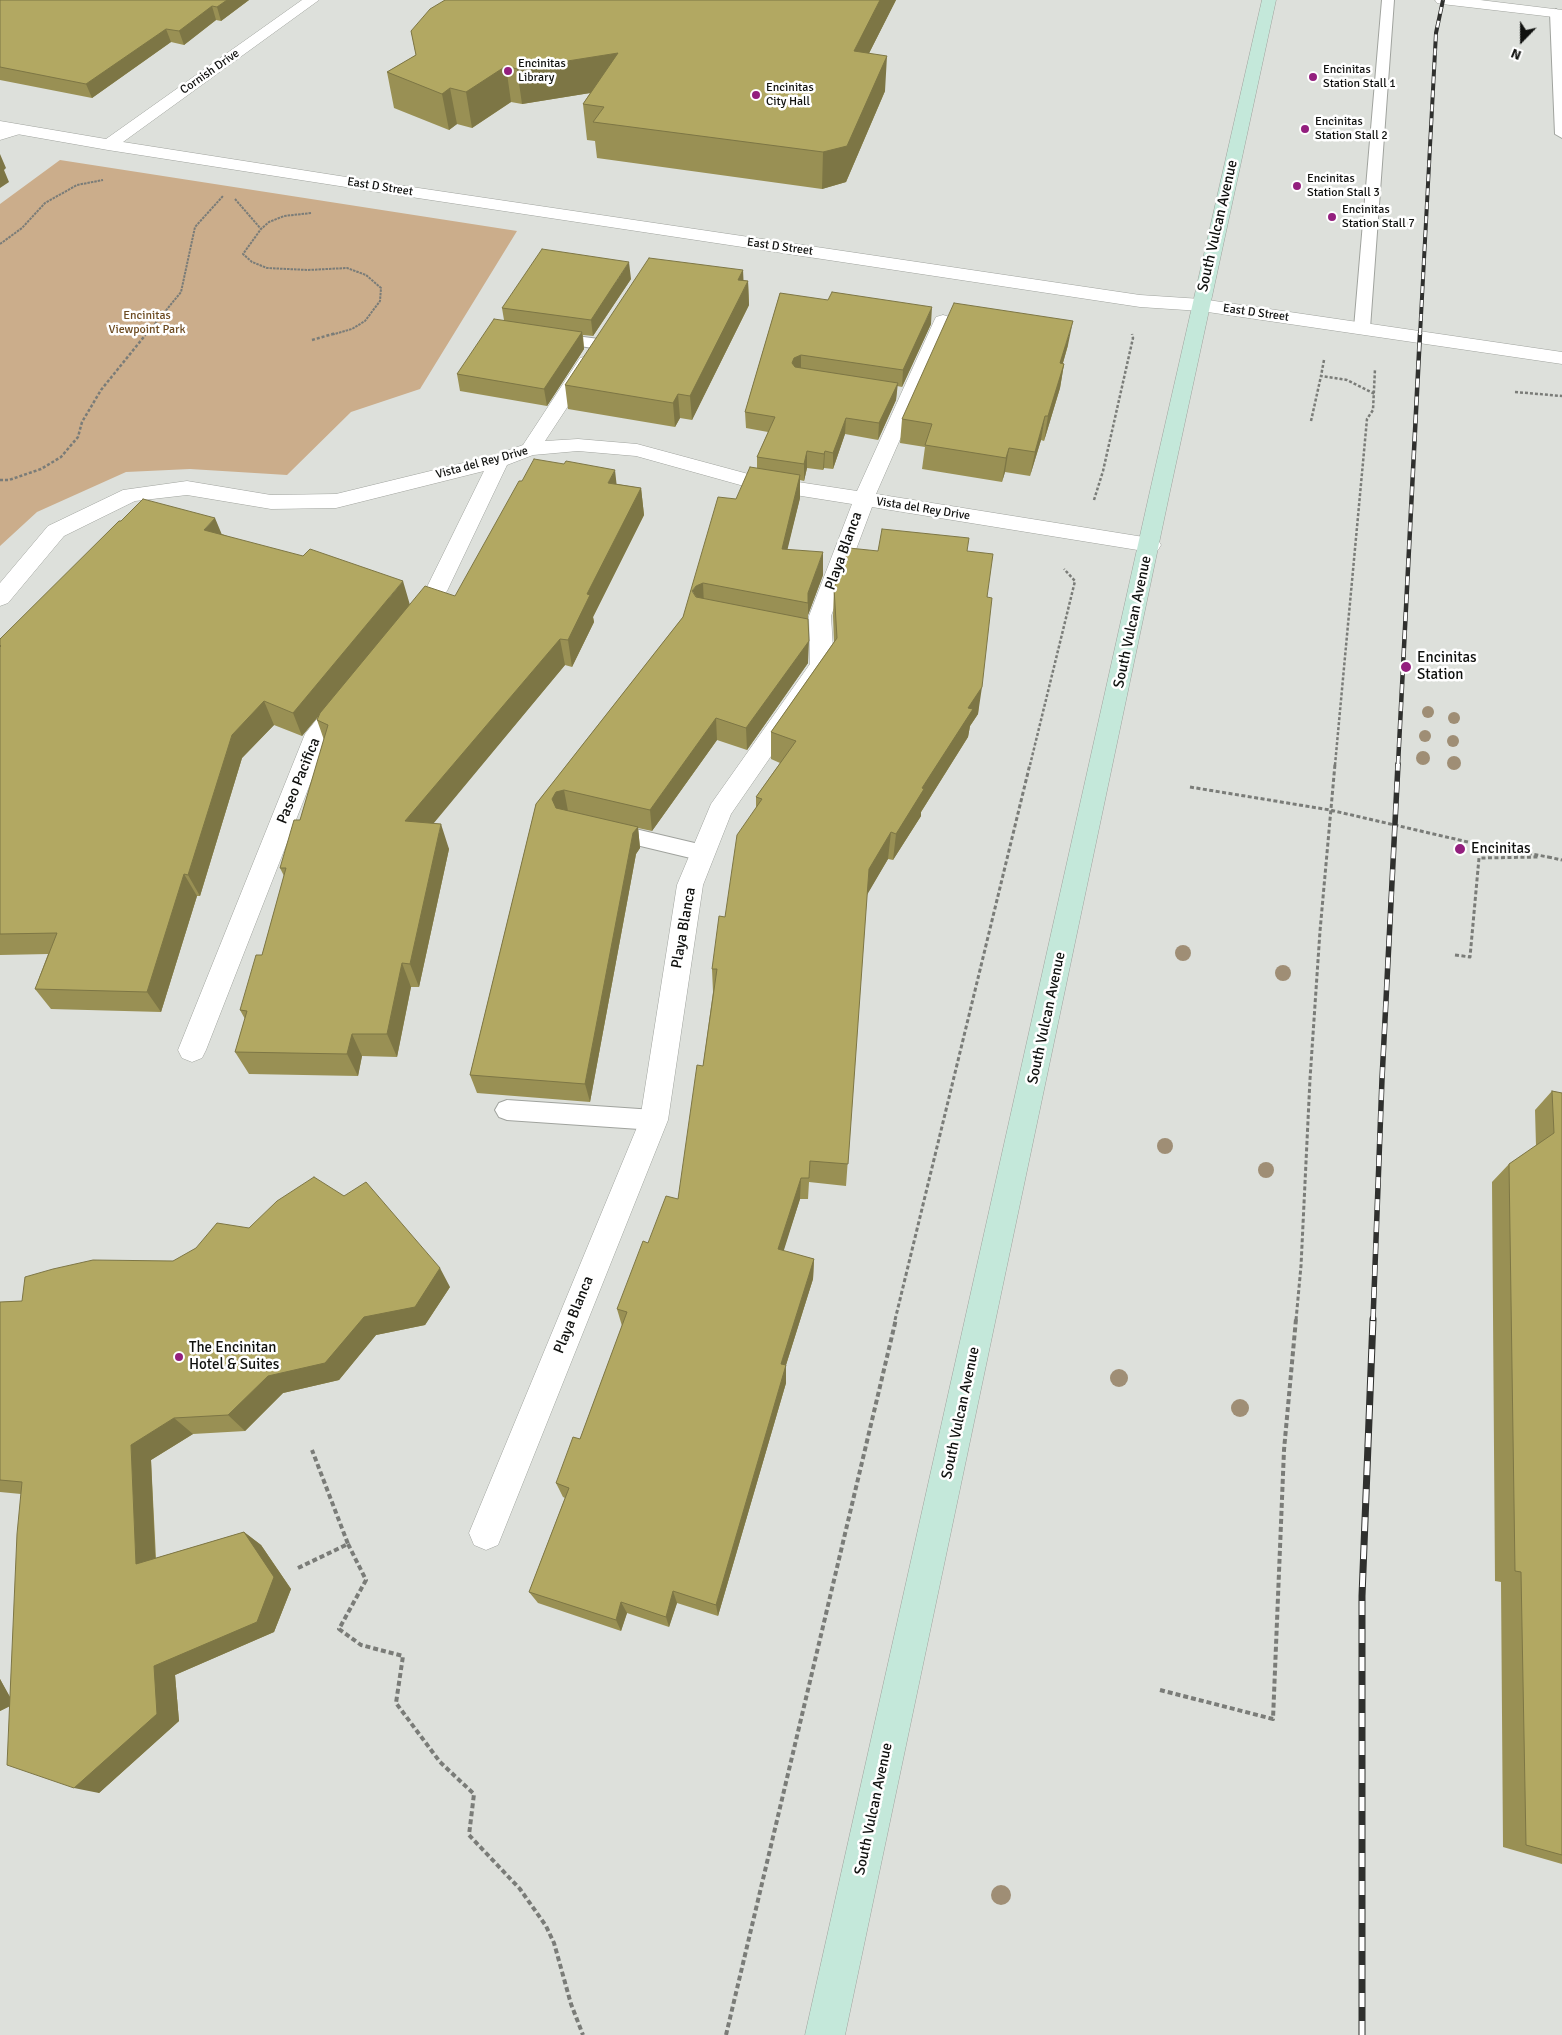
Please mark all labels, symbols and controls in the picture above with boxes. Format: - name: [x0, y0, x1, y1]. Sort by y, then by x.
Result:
- north arrow: [1497, 15, 1547, 65]
- text: N: [1508, 45, 1524, 64]
- street label: Cornish Drive: [178, 46, 242, 98]
- place label: Encinitas Library: [518, 57, 566, 85]
- place label: Encinitas Station Stall 1: [1323, 63, 1396, 91]
- marker: Encinitas Library: [502, 65, 514, 77]
- marker: Encinitas Station Stall 1: [1307, 71, 1319, 83]
- place label: Encinitas City Hall: [766, 81, 814, 109]
- marker: Encinitas City Hall: [750, 89, 762, 101]
- place label: Encinitas Station Stall 2: [1315, 115, 1388, 143]
- marker: Encinitas Station Stall 2: [1299, 123, 1311, 135]
- street label: South Vulcan Avenue: [1194, 158, 1242, 294]
- place label: Encinitas Station Stall 3: [1307, 172, 1380, 200]
- street label: East D Street: [346, 175, 414, 199]
- marker: Encinitas Station Stall 3: [1291, 180, 1303, 192]
- place label: Encinitas Station Stall 7: [1342, 203, 1415, 231]
- marker: Encinitas Station Stall 7: [1326, 211, 1338, 223]
- street label: East D Street: [746, 235, 814, 259]
- street label: East D Street: [1222, 301, 1290, 325]
- park label: Encinitas Viewpoint Park: [109, 309, 185, 337]
- street label: Vista del Rey Drive: [434, 444, 530, 482]
- street label: Vista del Rey Drive: [875, 494, 971, 524]
- street label: Playa Blanca: [822, 509, 866, 593]
- street label: South Vulcan Avenue: [1110, 554, 1156, 690]
- place label: Encinitas Station: [1417, 649, 1477, 684]
- marker: Encinitas Station: [1399, 660, 1413, 674]
- street label: Paseo Pacifica: [274, 735, 324, 827]
- place label: Encinitas: [1471, 840, 1531, 858]
- marker: Encinitas: [1453, 842, 1467, 856]
- street label: Playa Blanca: [668, 886, 700, 970]
- street label: South Vulcan Avenue: [1024, 950, 1070, 1086]
- street label: Playa Blanca: [550, 1274, 598, 1356]
- place label: The Encinitan Hotel & Suites: [189, 1339, 279, 1374]
- street label: South Vulcan Avenue: [938, 1345, 984, 1481]
- marker: The Encinitan Hotel & Suites: [173, 1351, 185, 1363]
- street label: South Vulcan Avenue: [851, 1741, 897, 1877]

